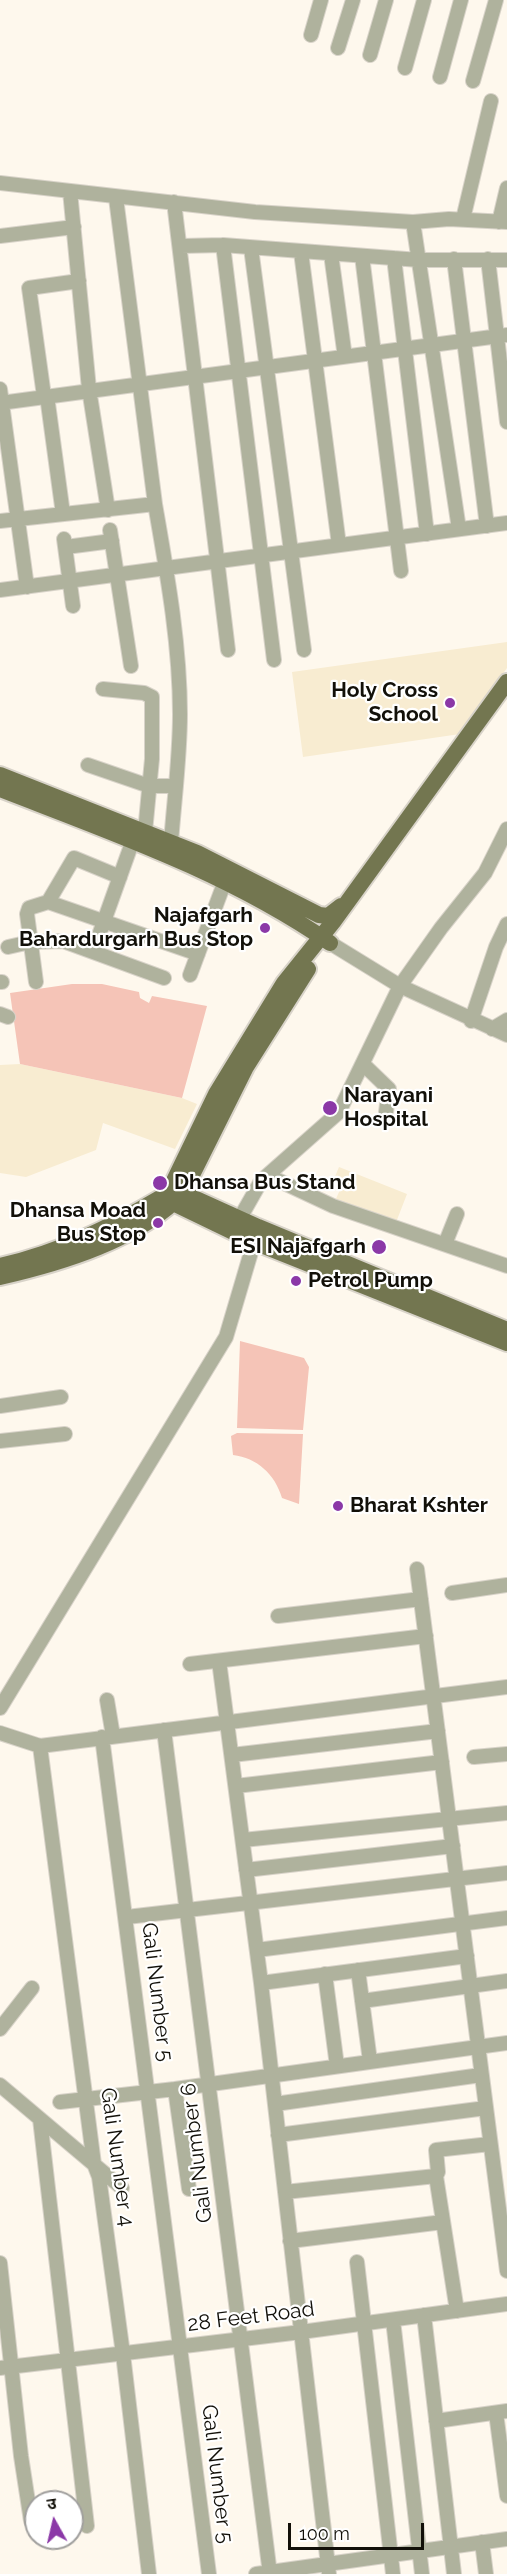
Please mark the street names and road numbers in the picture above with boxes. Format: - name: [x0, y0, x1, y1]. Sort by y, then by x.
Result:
- street label: Gali Number 5: [136, 1921, 178, 2063]
- street label: Gali Number 6: [176, 2082, 218, 2224]
- street label: Gali Number 4: [95, 2086, 139, 2228]
- street label: 28 Feet Road: [186, 2297, 316, 2337]
- street label: Gali Number 5: [196, 2403, 238, 2545]

